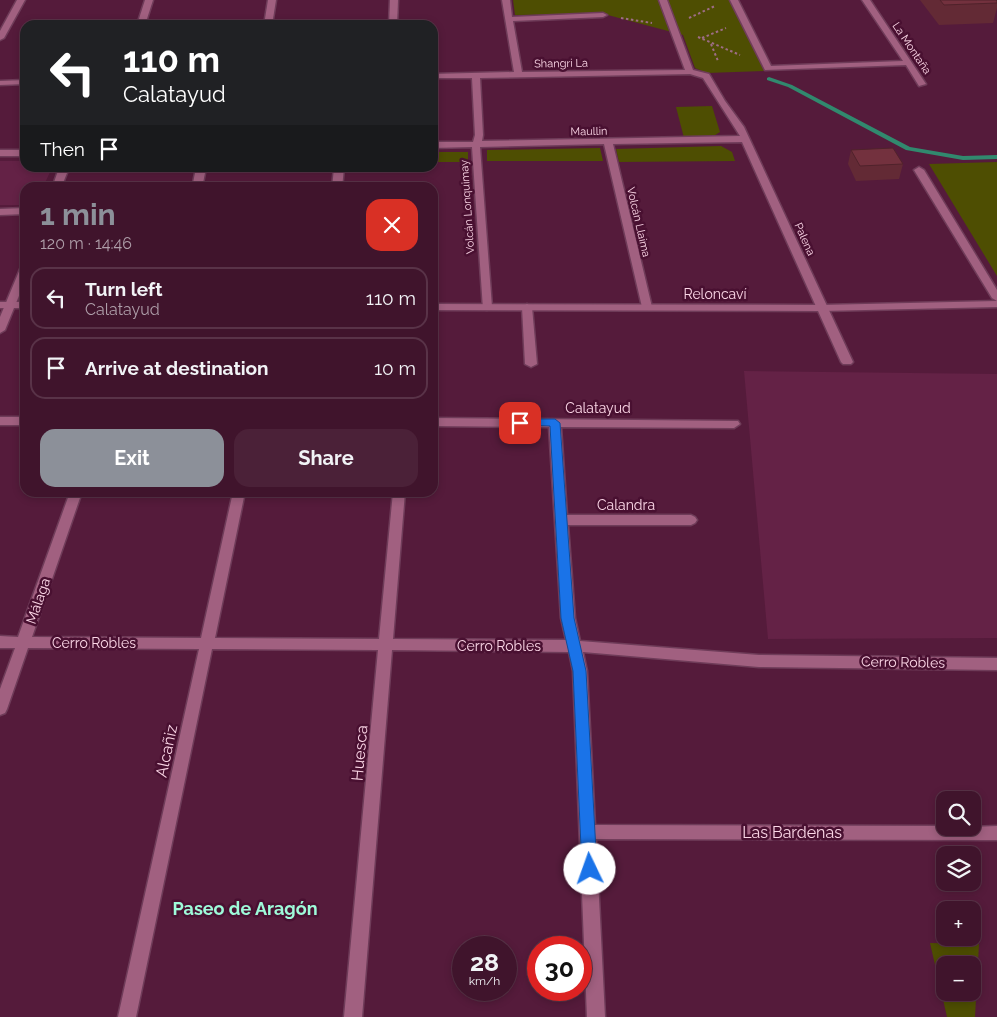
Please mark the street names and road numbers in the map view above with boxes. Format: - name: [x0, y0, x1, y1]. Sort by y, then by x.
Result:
- street label: La Montaña: [889, 20, 934, 77]
- street label: Shangri La: [534, 57, 588, 70]
- street label: Maullin: [570, 125, 608, 138]
- street label: Volcán Lonquimay: [458, 159, 477, 254]
- street label: Volcán Llaima: [624, 186, 653, 258]
- street label: Palena: [792, 221, 818, 258]
- street label: Reloncaví: [683, 286, 747, 302]
- street label: Calatayud: [565, 400, 631, 416]
- street label: Calandra: [597, 497, 655, 513]
- street label: Málaga: [23, 576, 53, 626]
- street label: Cerro Robles: [52, 635, 136, 651]
- street label: Cerro Robles: [457, 638, 541, 654]
- street label: Cerro Robles: [861, 653, 945, 671]
- street label: Alcañiz: [152, 723, 181, 779]
- street label: Huesca: [348, 724, 371, 782]
- street label: Las Bardenas: [742, 823, 842, 842]

